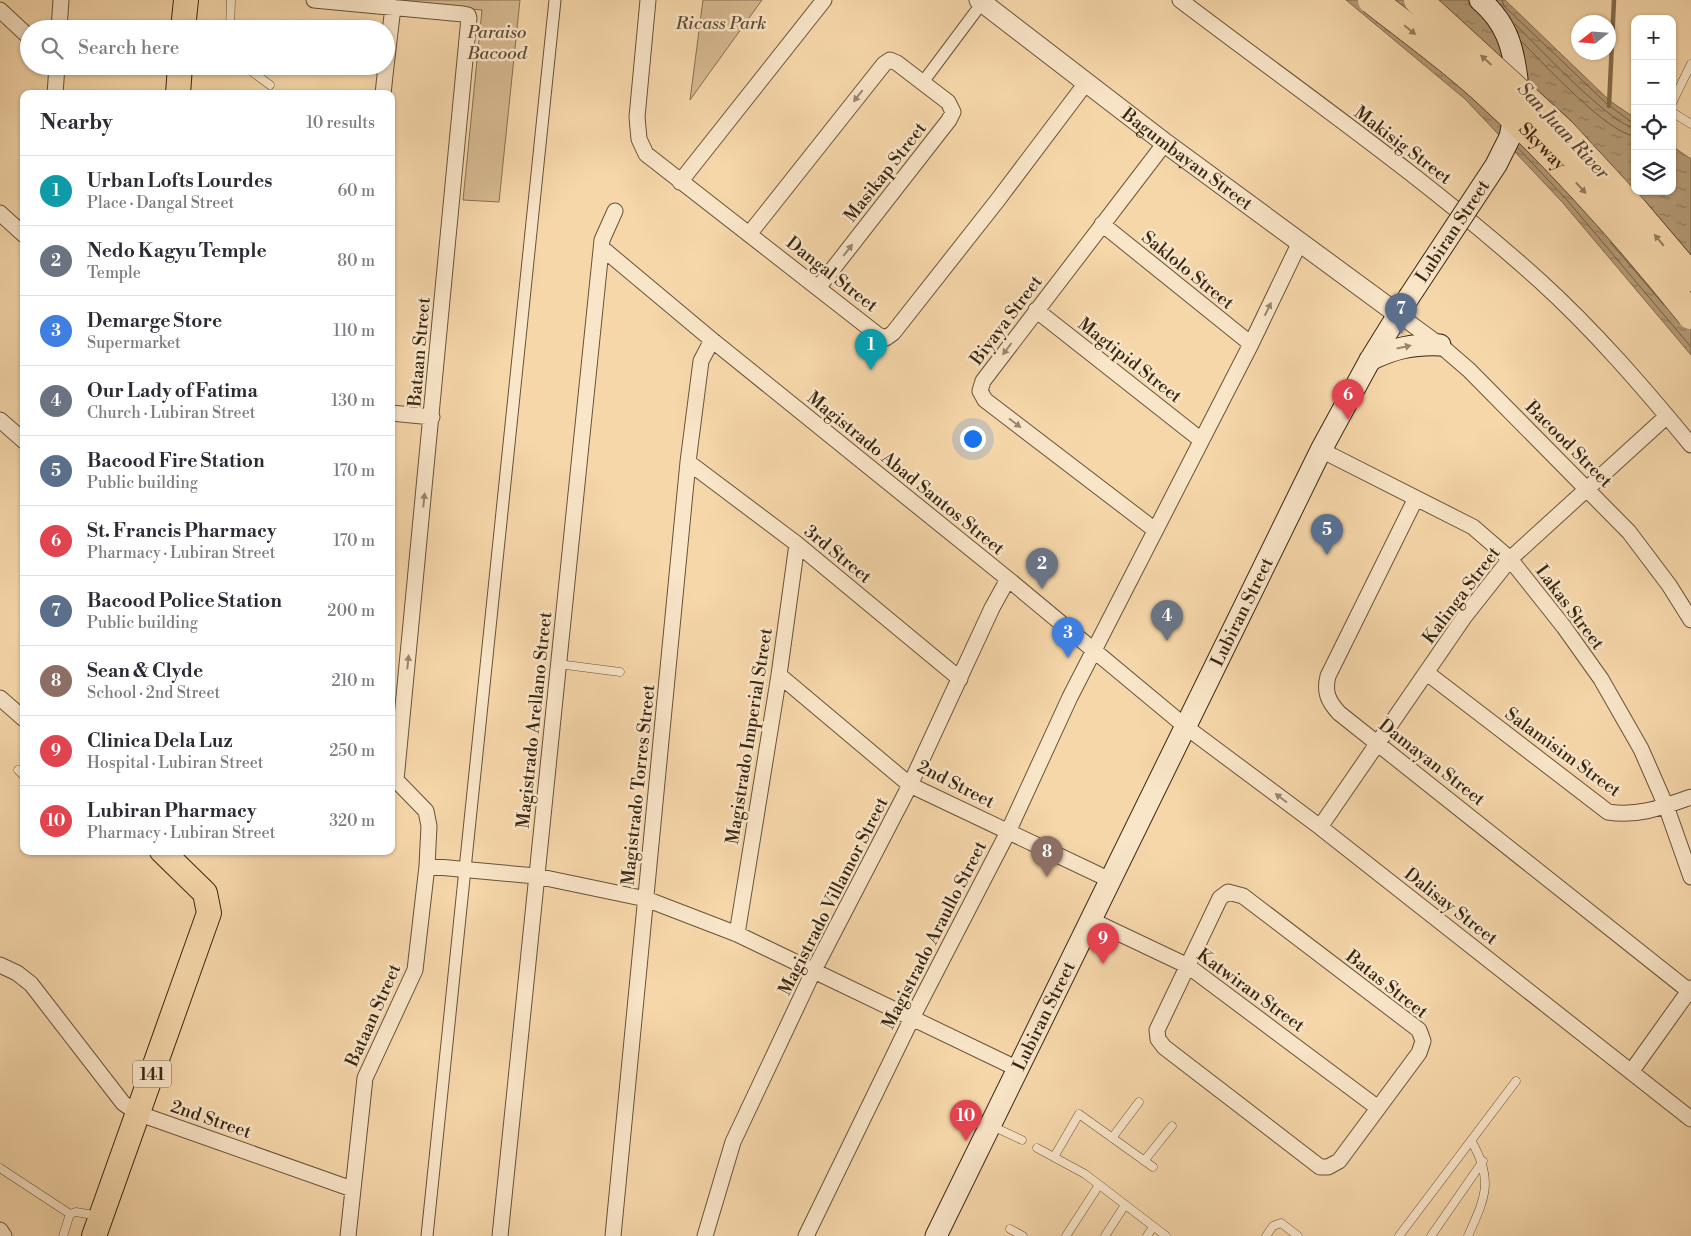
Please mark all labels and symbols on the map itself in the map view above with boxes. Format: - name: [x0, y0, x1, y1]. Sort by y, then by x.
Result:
- park label: Ricass Park: [675, 12, 766, 35]
- north arrow: [1571, 15, 1616, 60]
- park label: Paraiso Bacood: [466, 21, 528, 65]
- one-way arrow: [1404, 25, 1417, 36]
- one-way arrow: [1479, 55, 1492, 66]
- water label: San Juan River: [1512, 77, 1615, 185]
- one-way arrow: [853, 89, 864, 102]
- street label: Makisig Street: [1349, 101, 1456, 190]
- street label: Bagumbayan Street: [1116, 102, 1258, 216]
- street label: Masikap Street: [839, 117, 932, 227]
- street label: Skyway: [1513, 118, 1571, 176]
- street label: Lubiran Street: [1411, 175, 1495, 287]
- one-way arrow: [1575, 181, 1587, 193]
- street label: Saklolo Street: [1137, 226, 1239, 315]
- street label: Dangal Street: [781, 231, 883, 318]
- one-way arrow: [1654, 233, 1665, 246]
- one-way arrow: [842, 244, 853, 257]
- street label: Biyaya Street: [965, 270, 1048, 371]
- pin: 7: [1385, 293, 1417, 334]
- street label: Bataan Street: [403, 296, 436, 409]
- one-way arrow: [1264, 302, 1272, 316]
- street label: Magtipid Street: [1073, 313, 1187, 409]
- pin: 1: [855, 329, 887, 370]
- one-way arrow: [1002, 342, 1012, 356]
- one-way arrow: [1396, 342, 1412, 350]
- pin: 6: [1332, 379, 1364, 420]
- street label: Magistrado Abad Santos Street: [802, 386, 1010, 561]
- street label: Bacood Street: [1520, 395, 1617, 493]
- one-way arrow: [1008, 418, 1021, 429]
- your location: [960, 426, 986, 452]
- one-way arrow: [420, 492, 428, 508]
- pin: 5: [1311, 514, 1343, 555]
- street label: 3rd Street: [799, 520, 877, 589]
- street label: Kalinga Street: [1417, 542, 1506, 649]
- pin: 2: [1026, 548, 1058, 589]
- street label: Lubiran Street: [1206, 553, 1279, 670]
- street label: Lakas Street: [1530, 560, 1609, 655]
- pin: 4: [1151, 600, 1183, 641]
- street label: Magistrado Arellano Street: [512, 610, 557, 830]
- pin: 3: [1052, 617, 1084, 658]
- street label: Magistrado Imperial Street: [721, 626, 778, 846]
- one-way arrow: [404, 653, 412, 669]
- street label: Magistrado Torres Street: [617, 683, 661, 887]
- street label: Salamisim Street: [1500, 703, 1626, 803]
- street label: Damayan Street: [1374, 714, 1490, 812]
- street label: 2nd Street: [913, 755, 999, 814]
- one-way arrow: [1275, 792, 1288, 803]
- street label: Magistrado Villamor Street: [773, 793, 894, 999]
- pin: 8: [1031, 836, 1063, 877]
- street label: Magistrado Araullo Street: [877, 837, 992, 1033]
- street label: Dalisay Street: [1399, 863, 1503, 950]
- pin: 9: [1087, 923, 1119, 964]
- street label: Katwiran Street: [1192, 944, 1310, 1038]
- street label: Batas Street: [1340, 945, 1433, 1024]
- street label: Lubiran Street: [1008, 957, 1081, 1075]
- street label: Bataan Street: [340, 960, 407, 1071]
- road number: 141: [133, 1060, 171, 1088]
- street label: 2nd Street: [167, 1095, 255, 1144]
- pin: 10: [950, 1100, 982, 1141]

